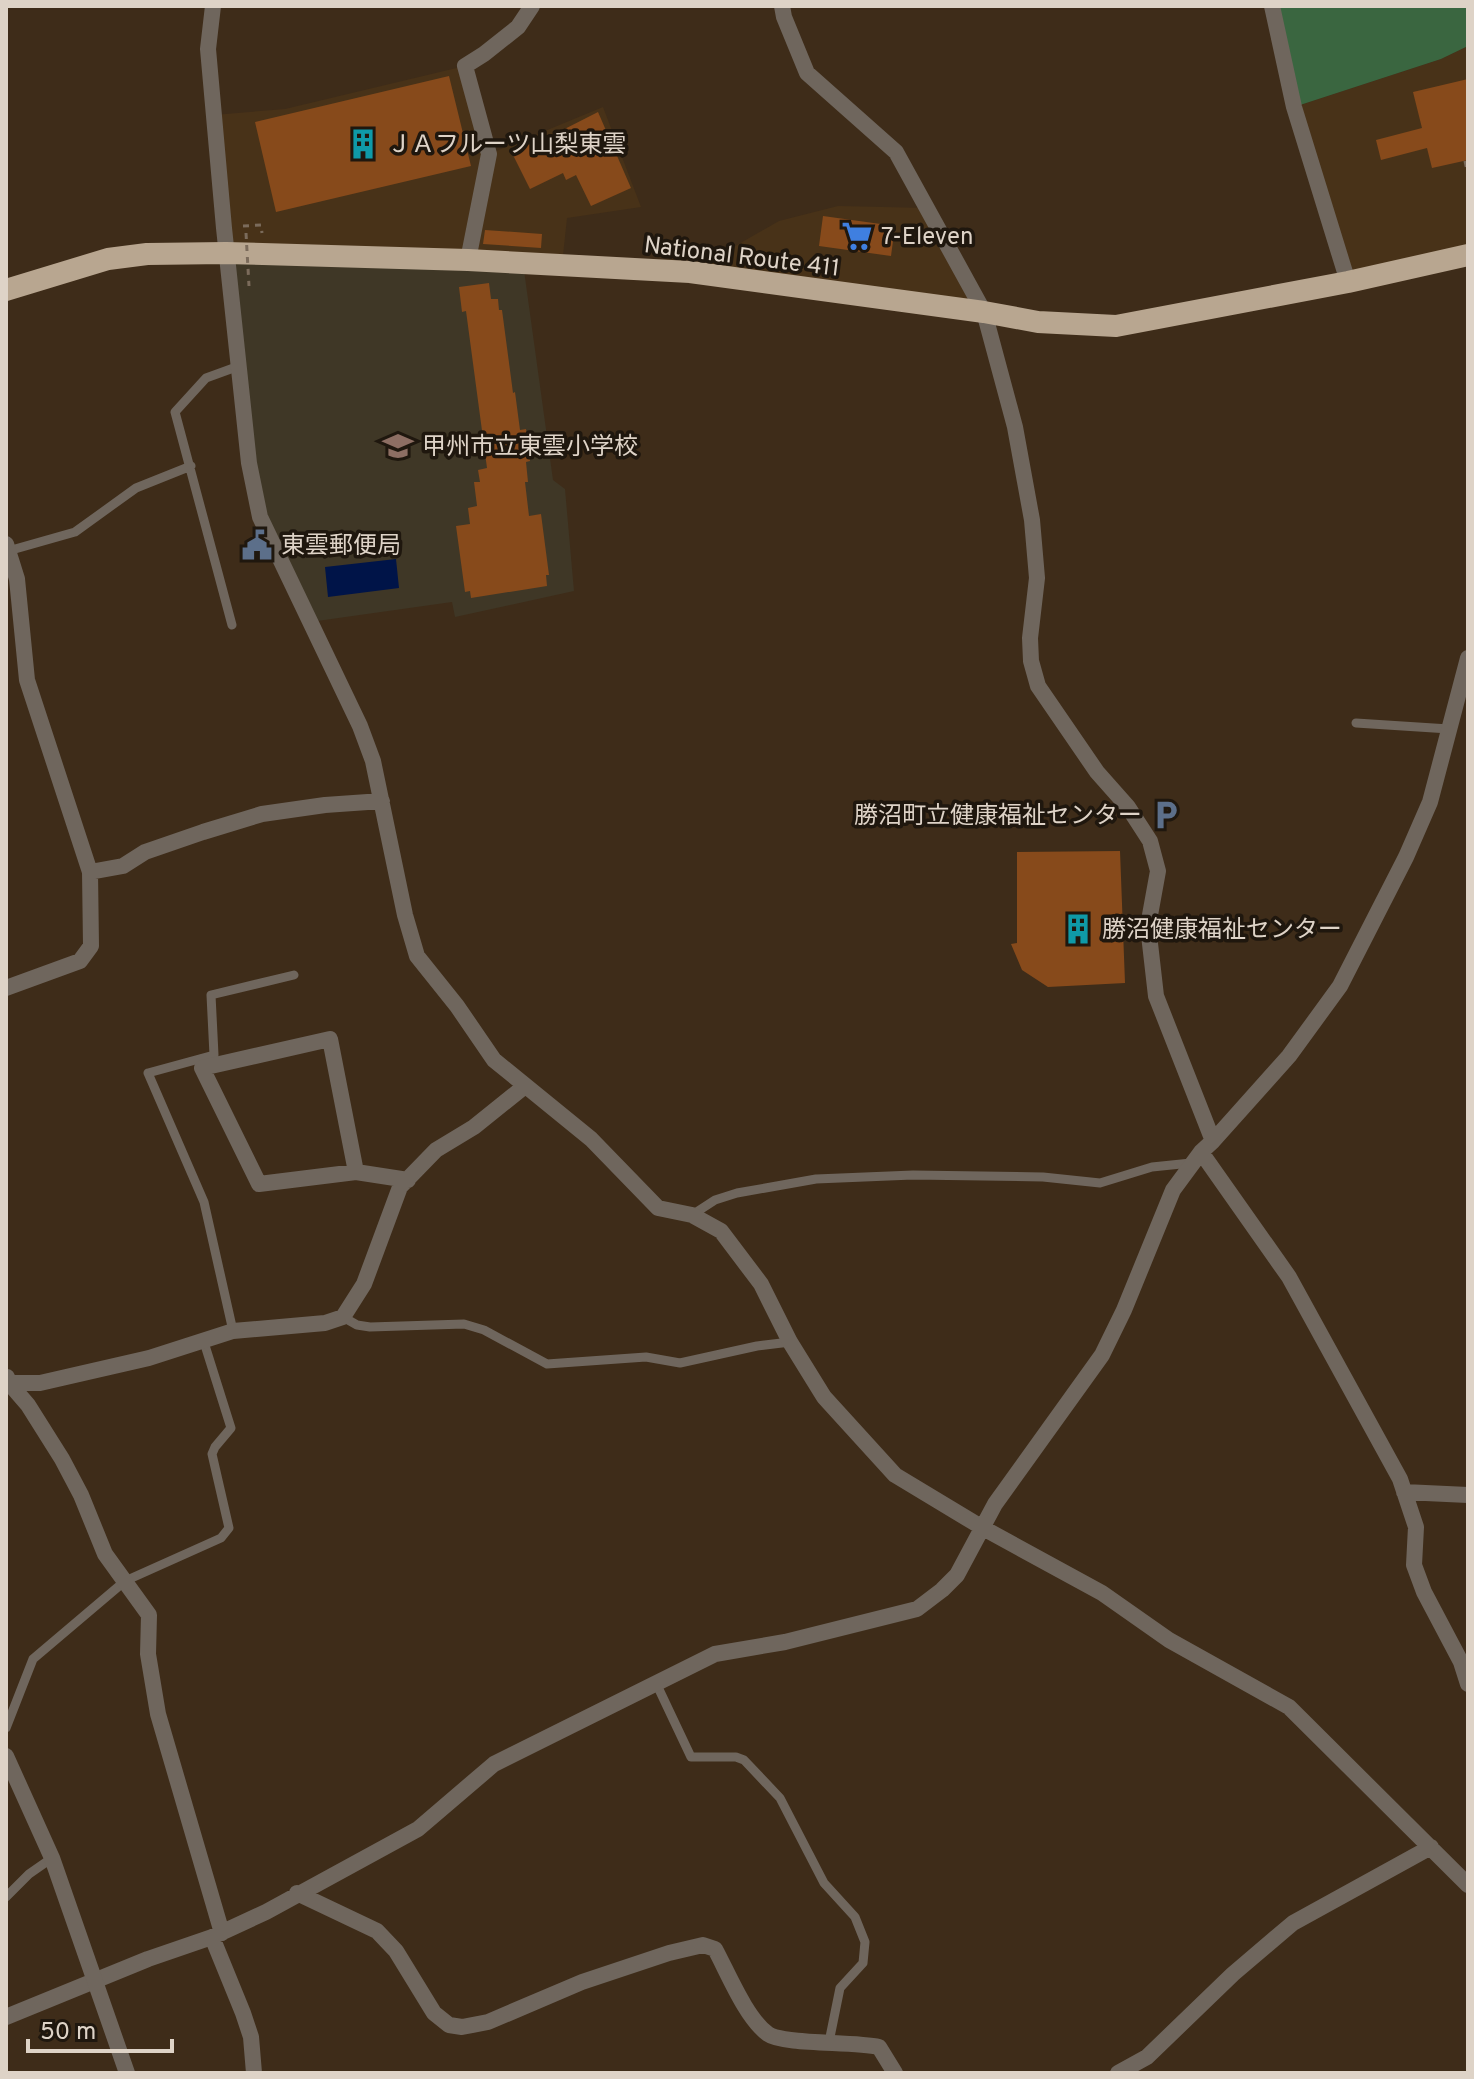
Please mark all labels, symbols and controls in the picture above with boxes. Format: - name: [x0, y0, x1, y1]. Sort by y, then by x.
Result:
- building icon: ＪＡフルーツ山梨東雲: [346, 127, 380, 161]
- place label: ＪＡフルーツ山梨東雲: [387, 131, 627, 161]
- supermarket icon: 7-Eleven: [840, 219, 874, 253]
- place label: 7-Eleven: [881, 223, 974, 253]
- street label: National Route 411: [642, 231, 841, 285]
- school or university icon: 甲州市立東雲小学校: [381, 429, 415, 463]
- place label: 甲州市立東雲小学校: [422, 433, 638, 463]
- public building icon: 東雲郵便局: [240, 528, 274, 562]
- place label: 東雲郵便局: [281, 532, 401, 562]
- parking icon: 勝沼町立健康福祉センター: [1149, 798, 1183, 832]
- place label: 勝沼町立健康福祉センター: [854, 802, 1142, 832]
- building icon: 勝沼健康福祉センター: [1061, 912, 1095, 946]
- place label: 勝沼健康福祉センター: [1102, 916, 1342, 946]
- scale bar: [28, 2003, 172, 2053]
- text: 50 m: [40, 2018, 96, 2048]

